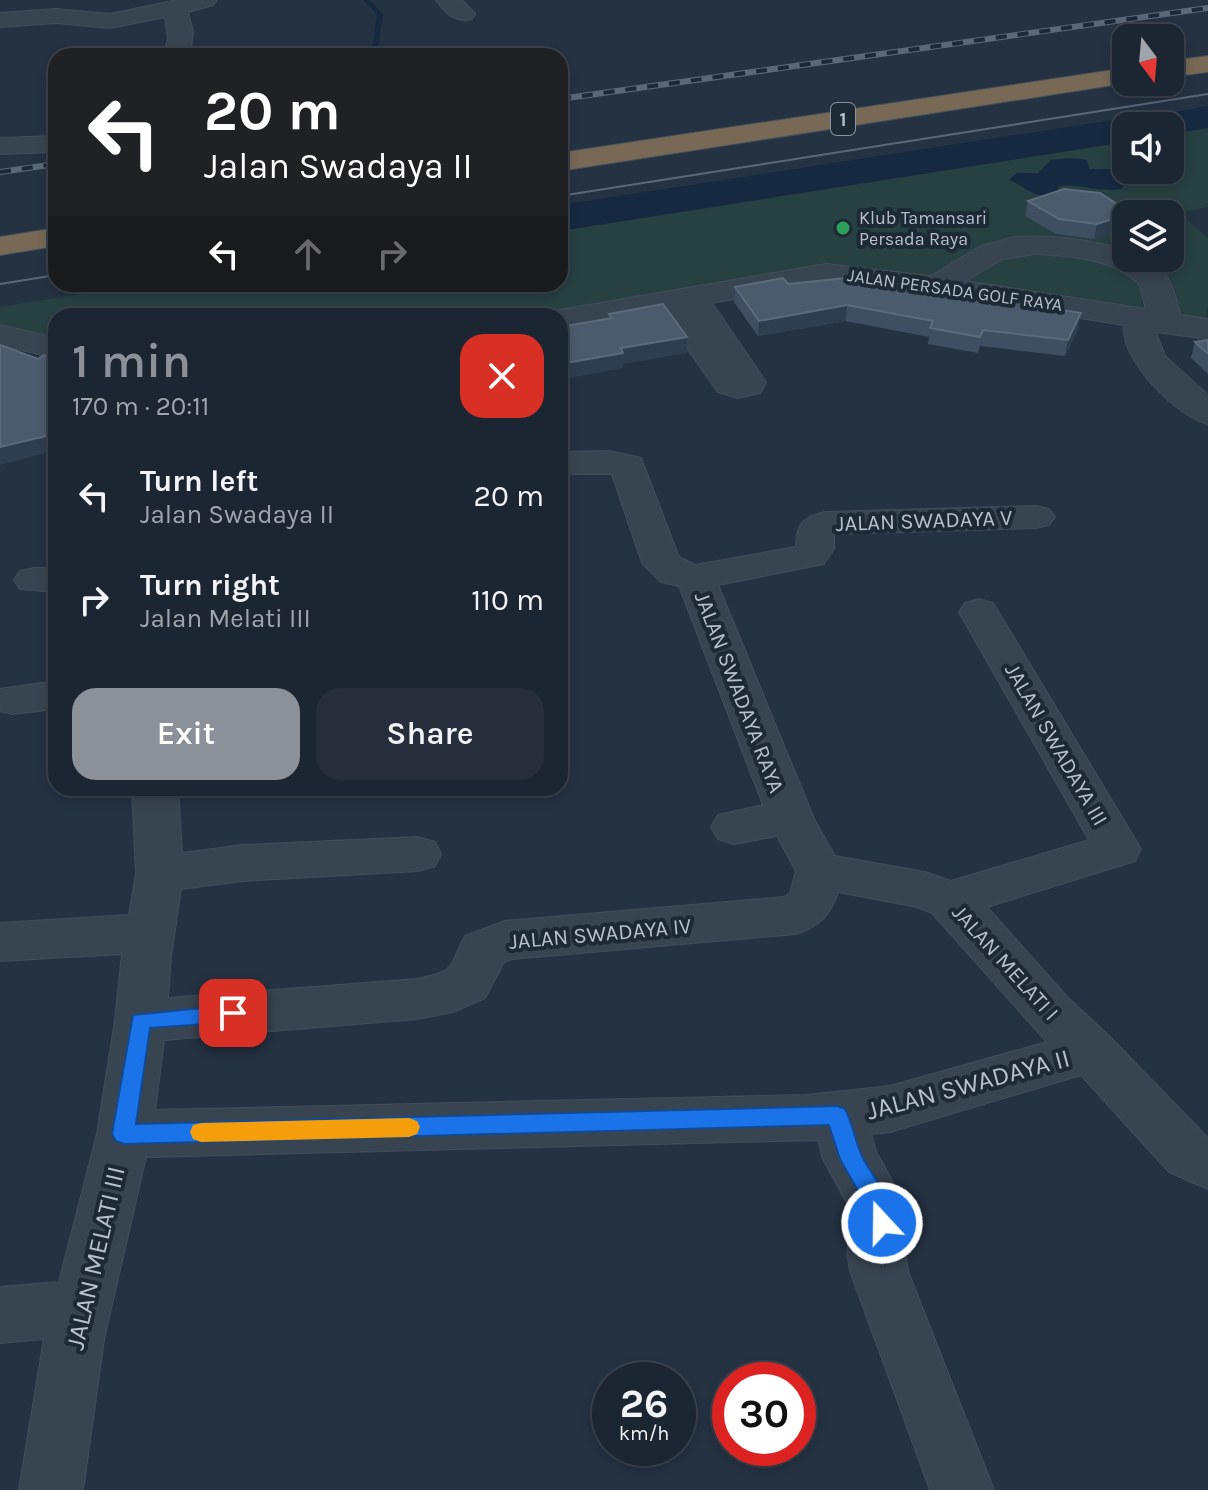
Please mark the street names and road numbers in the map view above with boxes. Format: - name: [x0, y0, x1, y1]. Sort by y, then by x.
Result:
- road number: 1: [831, 103, 855, 135]
- street label: JALAN PERSADA GOLF RAYA: [846, 264, 1064, 316]
- street label: JALAN SWADAYA V: [835, 505, 1013, 537]
- street label: JALAN SWADAYA RAYA: [689, 588, 790, 797]
- street label: JALAN SWADAYA III: [999, 659, 1113, 830]
- street label: JALAN MELATI I: [947, 900, 1064, 1026]
- street label: JALAN SWADAYA IV: [508, 913, 692, 955]
- street label: JALAN SWADAYA II: [863, 1042, 1073, 1127]
- street label: JALAN MELATI III: [59, 1163, 132, 1353]

